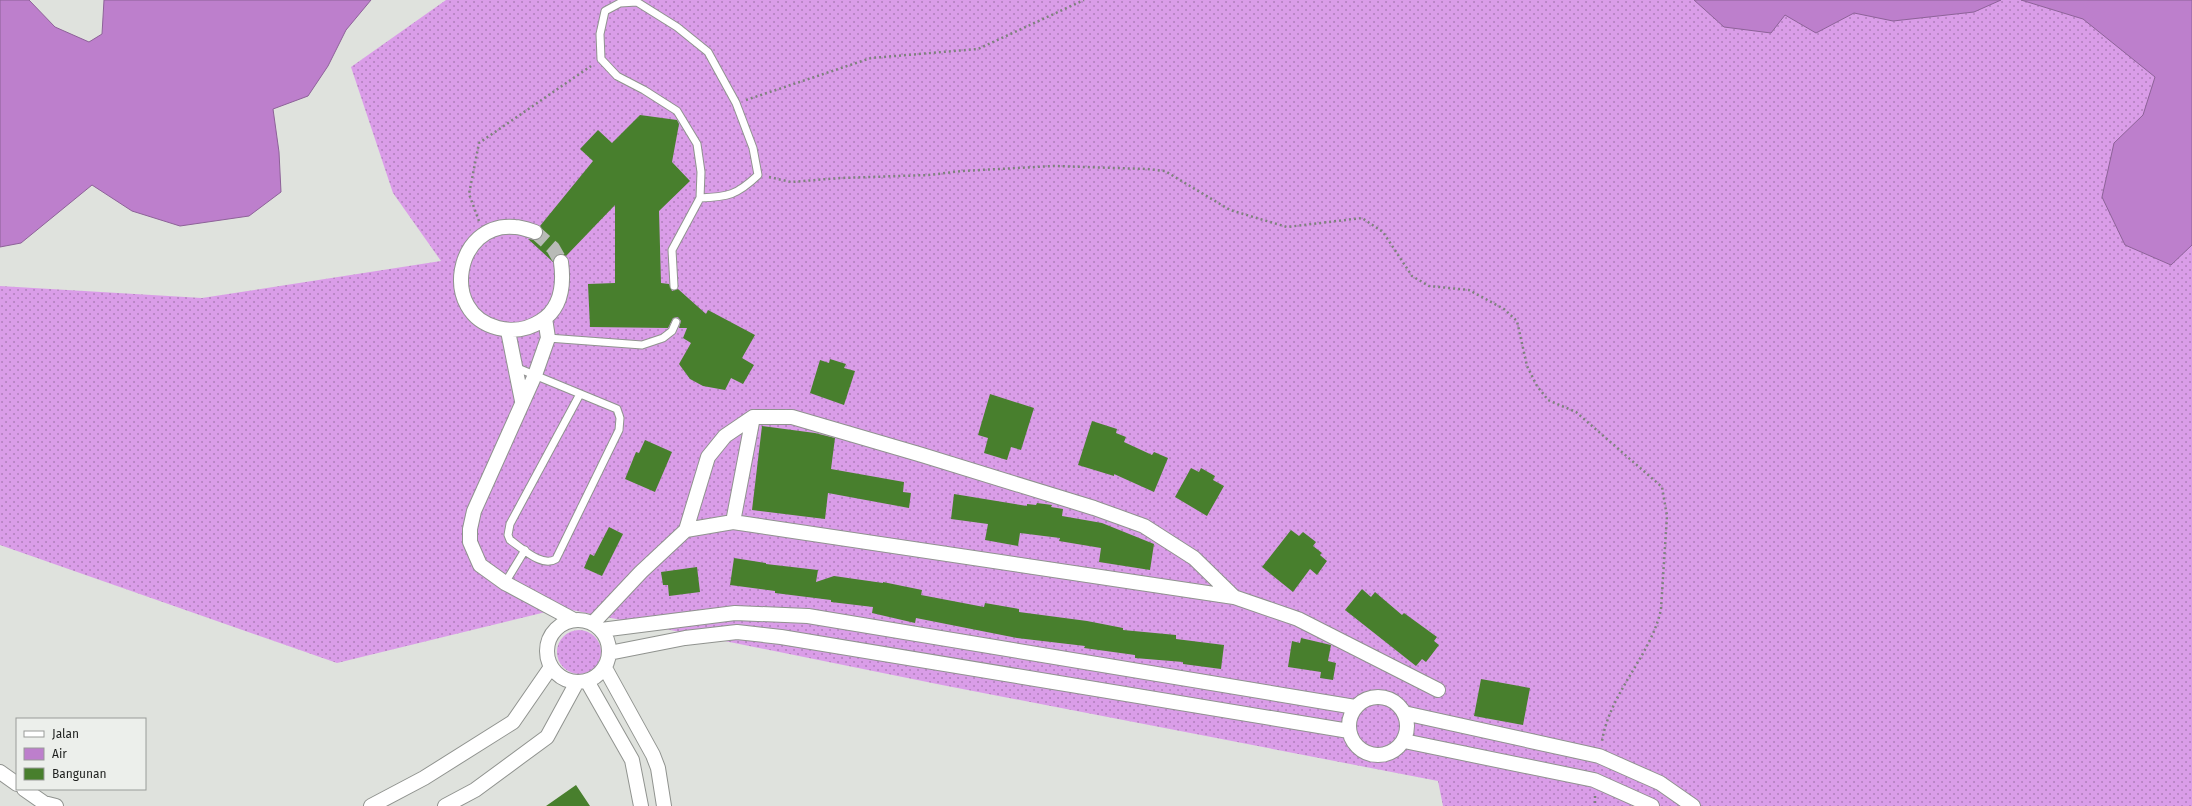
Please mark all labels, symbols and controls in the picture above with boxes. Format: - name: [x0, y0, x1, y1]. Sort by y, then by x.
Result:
- legend: [16, 718, 146, 790]
- text: Jalan: [52, 727, 79, 741]
- text: Air: [52, 747, 67, 761]
- text: Bangunan: [52, 767, 107, 781]

